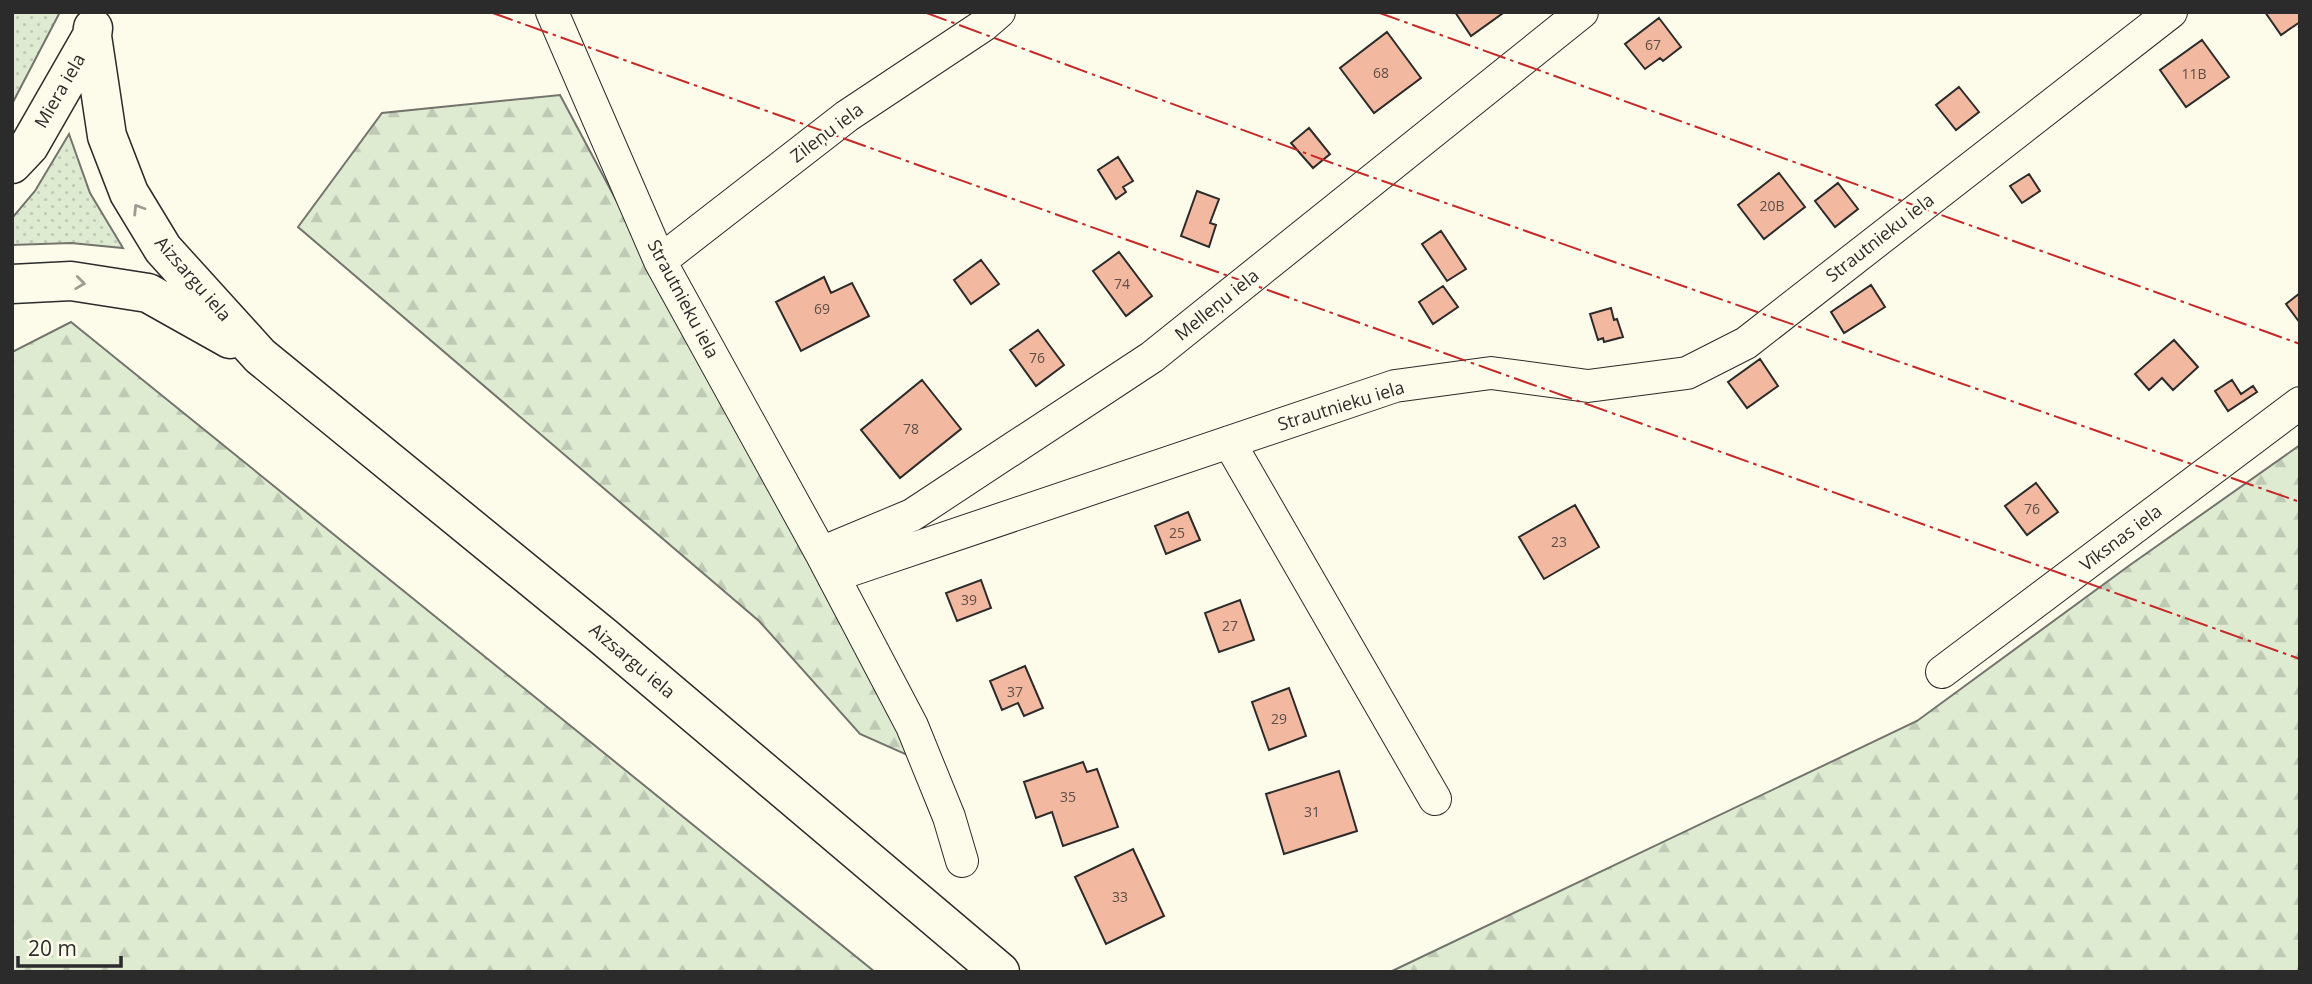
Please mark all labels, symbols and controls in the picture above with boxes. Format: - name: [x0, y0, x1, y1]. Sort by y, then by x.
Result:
- house number: 67: [1645, 35, 1661, 54]
- street label: Miera iela: [28, 49, 90, 132]
- house number: 68: [1373, 63, 1389, 82]
- house number: 11B: [2181, 64, 2207, 83]
- street label: Zileņu iela: [785, 97, 868, 167]
- street label: Strautnieku iela: [1820, 187, 1938, 287]
- house number: 20B: [1759, 196, 1785, 215]
- one-way arrow: [134, 204, 147, 217]
- street label: Aizsargu iela: [150, 231, 237, 326]
- street label: Strautnieku iela: [642, 235, 725, 362]
- street label: Melleņu iela: [1169, 263, 1263, 345]
- house number: 74: [1114, 274, 1130, 293]
- one-way arrow: [74, 275, 86, 290]
- house number: 69: [814, 299, 830, 318]
- house number: 76: [1029, 348, 1045, 367]
- street label: Strautnieku iela: [1274, 374, 1407, 436]
- house number: 78: [903, 419, 919, 438]
- street label: Vīksnas iela: [2075, 498, 2166, 576]
- house number: 76: [2024, 499, 2040, 518]
- house number: 25: [1169, 523, 1185, 542]
- house number: 23: [1551, 532, 1567, 551]
- house number: 39: [961, 590, 977, 609]
- house number: 27: [1222, 616, 1238, 635]
- street label: Aizsargu iela: [585, 617, 681, 703]
- house number: 37: [1007, 682, 1023, 701]
- house number: 29: [1271, 709, 1287, 728]
- house number: 35: [1060, 787, 1076, 806]
- house number: 31: [1304, 802, 1320, 821]
- house number: 33: [1112, 887, 1128, 906]
- scale bar: [18, 925, 121, 969]
- text: 20 m: [28, 934, 77, 962]

